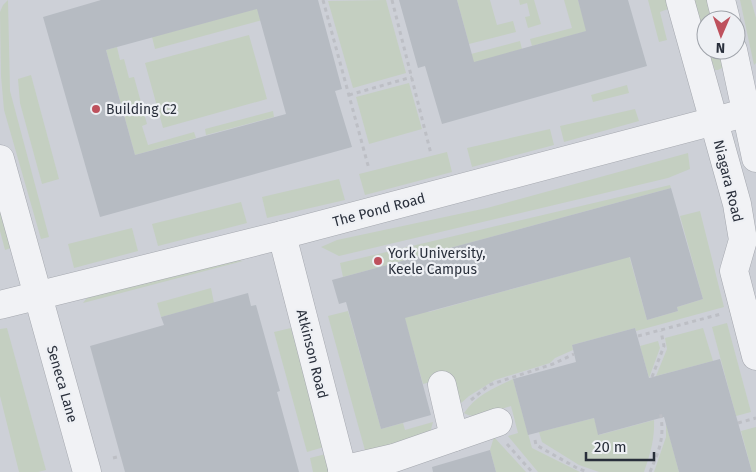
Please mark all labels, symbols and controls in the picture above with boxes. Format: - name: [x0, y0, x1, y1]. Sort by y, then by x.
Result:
- north arrow: [696, 10, 746, 60]
- text: N: [716, 39, 726, 56]
- place label: Building C2: [106, 101, 177, 118]
- marker: Building C2: [90, 103, 102, 115]
- street label: Niagara Road: [710, 138, 746, 224]
- street label: The Pond Road: [331, 189, 427, 231]
- place label: York University, Keele Campus: [388, 245, 486, 278]
- marker: York University, Keele Campus: [372, 255, 384, 267]
- street label: Atkinson Road: [293, 308, 331, 400]
- street label: Seneca Lane: [43, 344, 81, 424]
- scale bar: [586, 430, 654, 462]
- text: 20 m: [594, 438, 627, 456]

